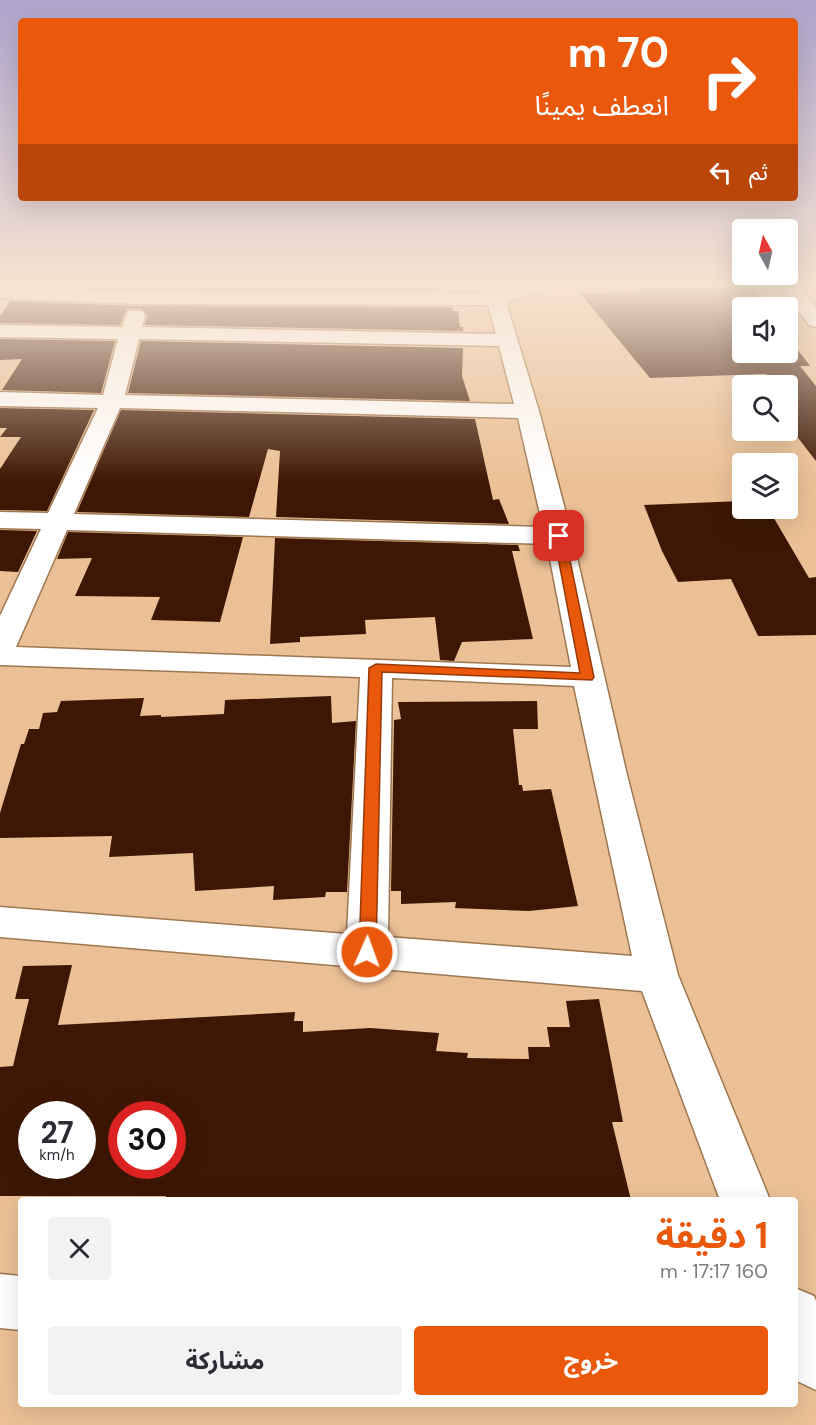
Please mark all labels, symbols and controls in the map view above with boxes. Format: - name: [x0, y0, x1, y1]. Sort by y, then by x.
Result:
- text: 70 m: [568, 25, 669, 80]
- icon: right: [690, 42, 768, 120]
- text: انعطف يمينًا: [534, 88, 669, 123]
- icon: left: [704, 156, 737, 189]
- text: ثم: [749, 158, 768, 187]
- north arrow: [732, 219, 798, 285]
- map controls: [732, 219, 798, 519]
- button: sound: [732, 297, 798, 363]
- button: search: [732, 375, 798, 441]
- button: layers: [732, 453, 798, 519]
- pin: [533, 510, 584, 561]
- icon: arrive: [542, 519, 575, 552]
- position arrow: [335, 920, 399, 984]
- speed limit sign: 30: [108, 1101, 186, 1179]
- text: 27: [40, 1113, 74, 1152]
- text: km/h: [39, 1145, 75, 1165]
- text: 1 دقيقة: [656, 1212, 768, 1259]
- button: close: [48, 1217, 111, 1280]
- text: 160 m · 17:17: [660, 1258, 768, 1284]
- button: مشاركة: [48, 1326, 402, 1395]
- button: خروج: [414, 1326, 768, 1395]

